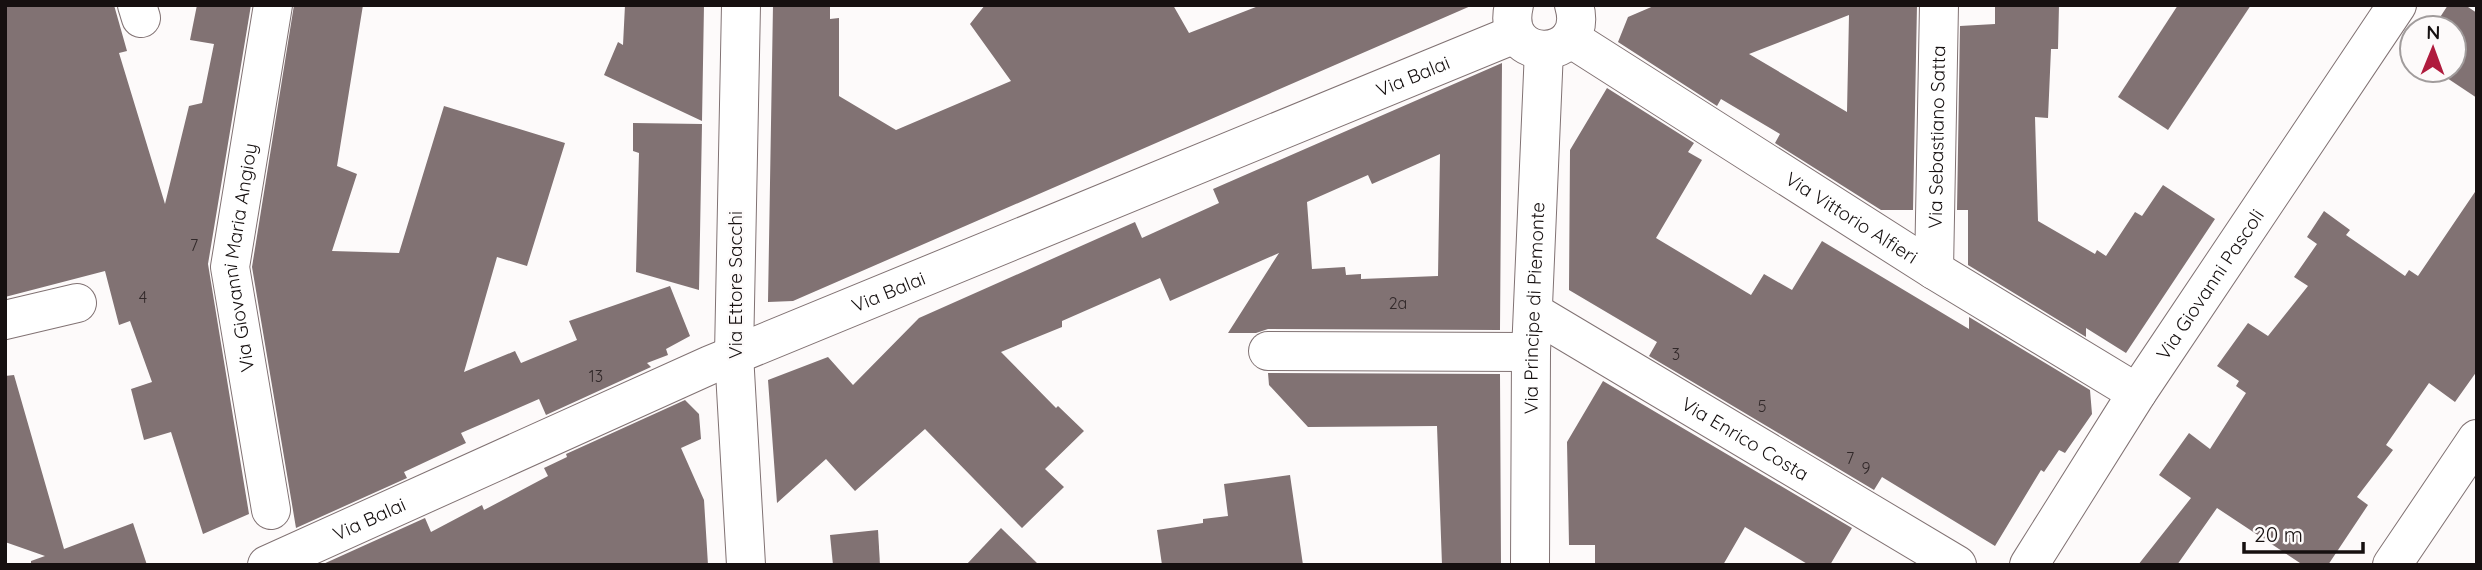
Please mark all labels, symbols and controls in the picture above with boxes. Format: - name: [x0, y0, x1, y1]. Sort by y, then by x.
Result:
- north arrow: [2398, 14, 2468, 84]
- text: N: [2426, 20, 2440, 44]
- street label: Via Sebastiano Satta: [1923, 45, 1950, 229]
- street label: Via Balai: [1373, 50, 1453, 102]
- street label: Via Giovanni Maria Angioy: [218, 141, 262, 374]
- street label: Via Vittorio Alfieri: [1781, 166, 1922, 269]
- street label: Via Principe di Piemonte: [1519, 201, 1549, 414]
- street label: Via Giovanni Pascoli: [2151, 204, 2269, 364]
- street label: Via Ettore Sacchi: [723, 211, 747, 359]
- house number: 7: [190, 235, 198, 255]
- street label: Via Balai: [848, 266, 929, 317]
- house number: 4: [139, 287, 147, 307]
- house number: 2a: [1389, 293, 1407, 313]
- house number: 3: [1672, 344, 1680, 364]
- house number: 13: [589, 366, 603, 386]
- street label: Via Enrico Costa: [1677, 391, 1813, 486]
- house number: 5: [1758, 396, 1766, 416]
- house number: 7: [1846, 448, 1854, 468]
- house number: 9: [1862, 458, 1871, 478]
- street label: Via Balai: [329, 492, 409, 546]
- scale bar: [2244, 510, 2363, 554]
- text: 20 m: [2254, 521, 2303, 547]

